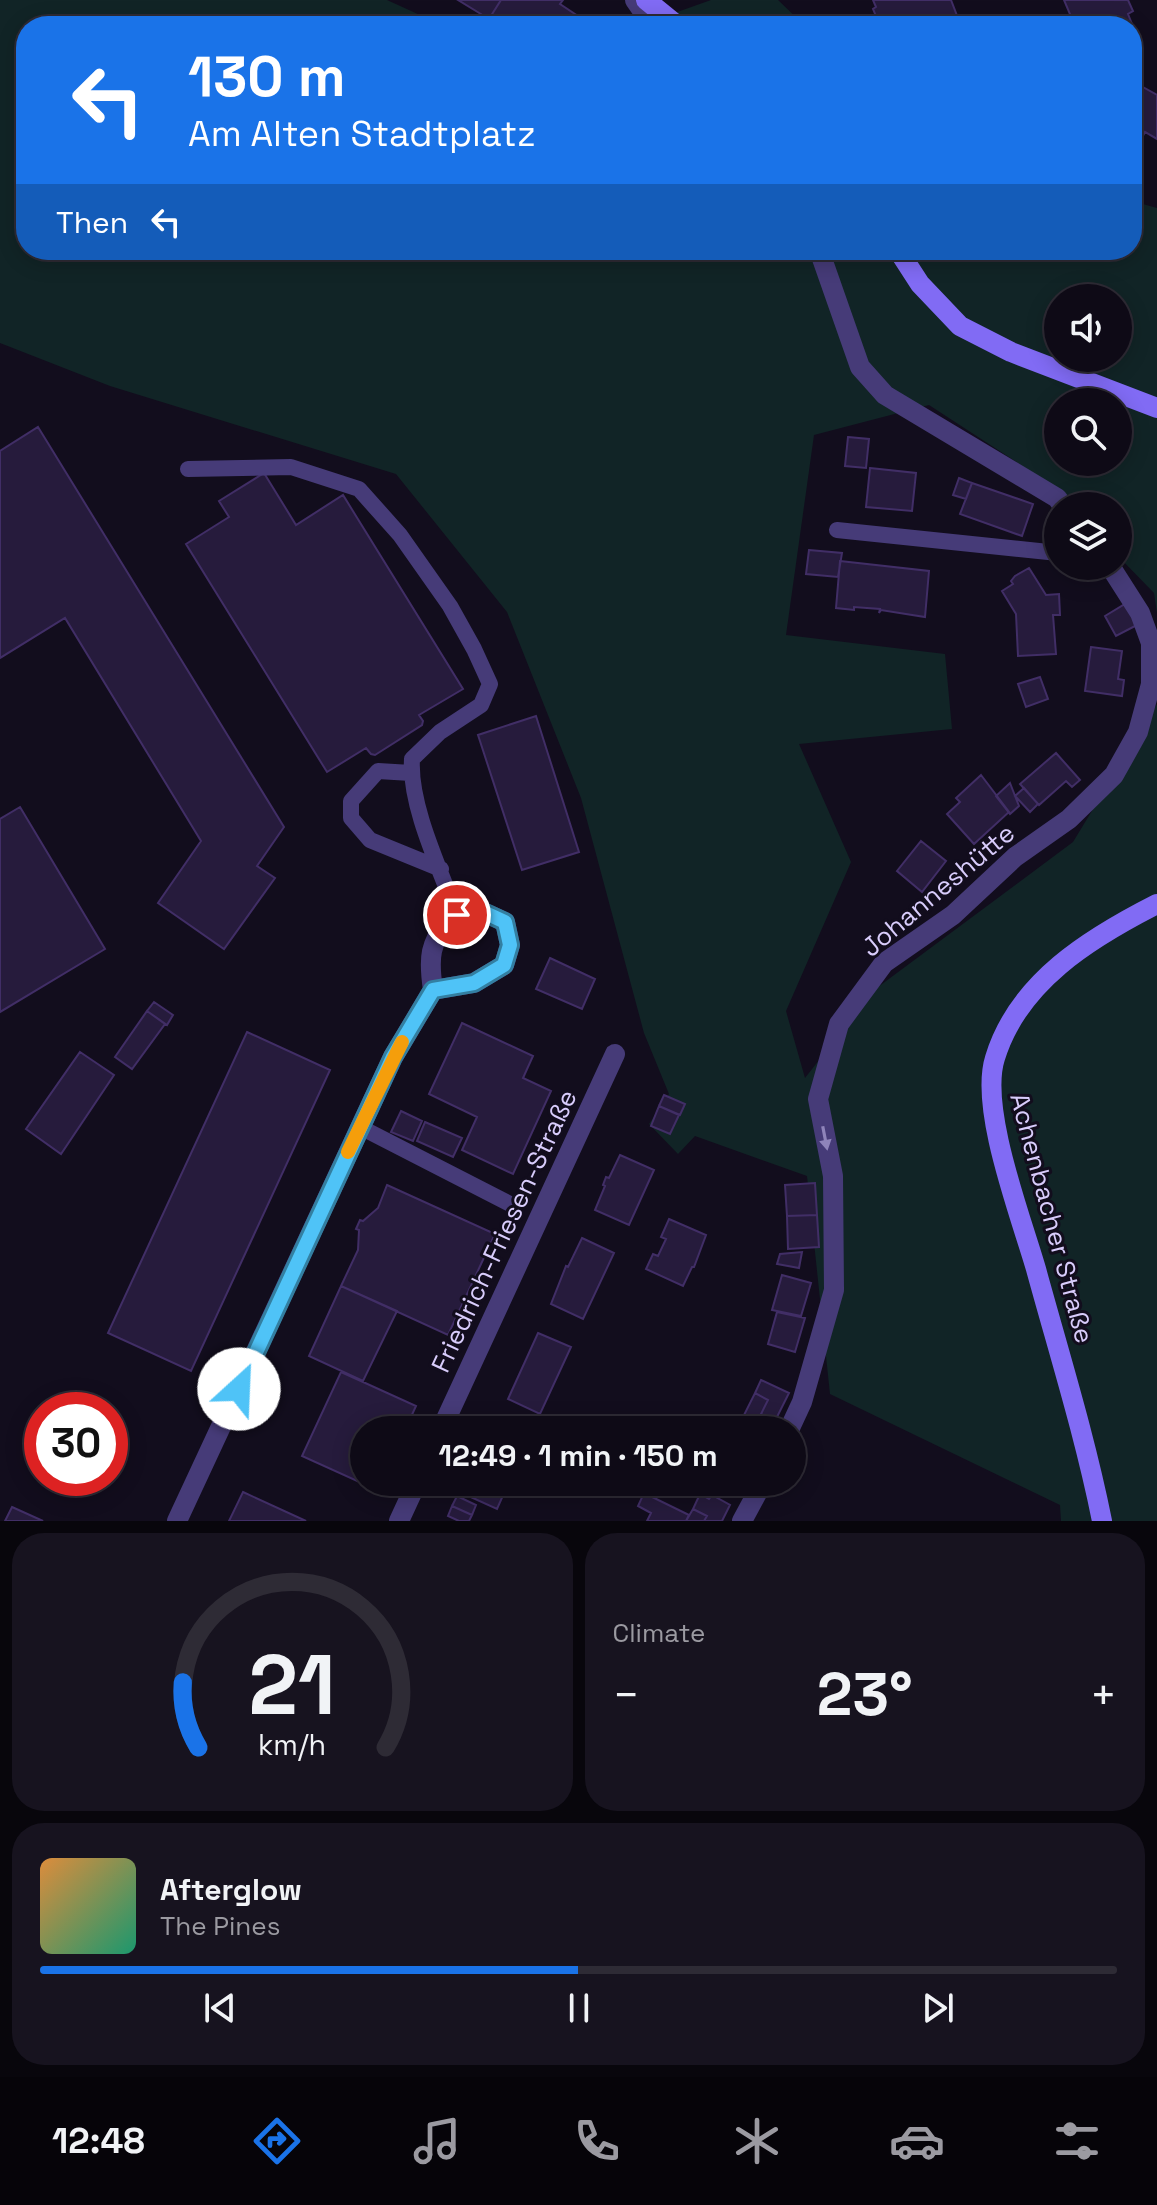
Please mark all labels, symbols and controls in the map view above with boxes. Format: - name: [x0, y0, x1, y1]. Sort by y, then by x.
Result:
- text: 130 m: [188, 41, 346, 112]
- icon: left: [56, 48, 160, 152]
- text: Am Alten Stadtplatz: [188, 111, 536, 157]
- icon: left: [144, 200, 188, 244]
- text: Then: [56, 203, 128, 242]
- map controls: [1044, 284, 1132, 580]
- button: sound: [1044, 284, 1132, 372]
- button: search: [1044, 388, 1132, 476]
- button: layers: [1044, 492, 1132, 580]
- street label: Johanneshütte: [854, 816, 1022, 964]
- pin: [423, 881, 491, 949]
- icon: arrive: [435, 893, 479, 937]
- street label: Friedrich-Friesen-Straße: [423, 1084, 585, 1378]
- street label: Achenbacher Straße: [1002, 1089, 1102, 1347]
- one-way arrow: [819, 1125, 832, 1150]
- position arrow: [197, 1347, 281, 1431]
- speed limit sign: 30: [24, 1392, 128, 1496]
- text: 12:49 · 1 min · 150 m: [439, 1436, 718, 1475]
- text: Climate: [613, 1616, 705, 1650]
- text: 21: [249, 1632, 336, 1738]
- text: 23°: [817, 1656, 913, 1733]
- text: −: [613, 1667, 640, 1723]
- text: +: [1090, 1667, 1117, 1723]
- text: km/h: [258, 1727, 326, 1763]
- text: Afterglow: [160, 1870, 302, 1909]
- text: The Pines: [160, 1909, 280, 1943]
- icon: previous: [198, 1986, 242, 2030]
- icon: pause: [557, 1986, 601, 2030]
- icon: next: [916, 1986, 960, 2030]
- icon: directions: [249, 2113, 305, 2169]
- icon: music: [409, 2113, 465, 2169]
- icon: phone: [569, 2113, 625, 2169]
- icon: climate: [729, 2113, 785, 2169]
- icon: car: [889, 2113, 945, 2169]
- icon: filters: [1049, 2113, 1105, 2169]
- text: 12:48: [52, 2118, 145, 2164]

